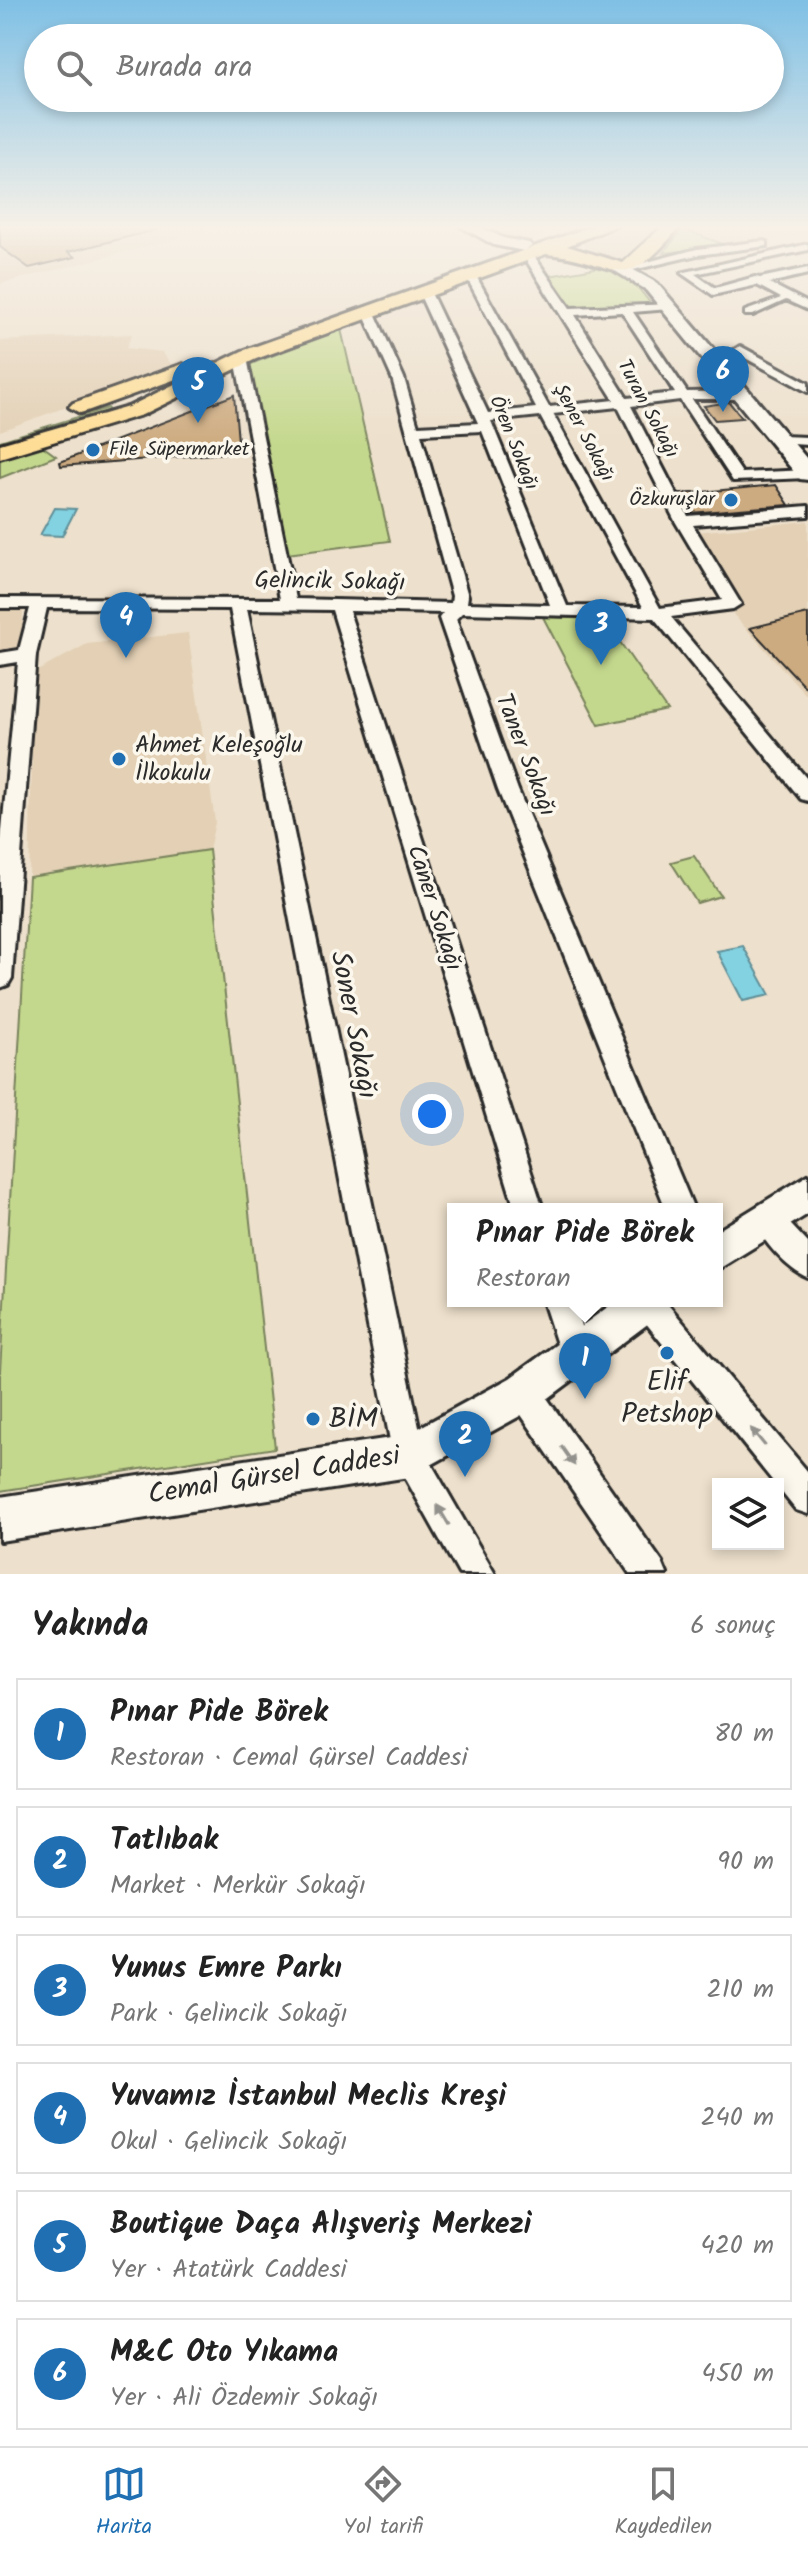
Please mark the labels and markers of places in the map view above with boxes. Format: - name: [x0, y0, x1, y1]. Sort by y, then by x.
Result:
- pin: 6: [697, 346, 749, 412]
- pin: 5: [172, 357, 224, 423]
- place label: File Süpermarket: [109, 434, 250, 466]
- marker: File Süpermarket: [84, 441, 102, 459]
- place label: Özkuruşlar: [629, 484, 716, 516]
- marker: Özkuruşlar: [722, 491, 740, 509]
- pin: 4: [100, 592, 152, 658]
- pin: 3: [575, 599, 627, 665]
- place label: Ahmet Keleşoğlu İlkokulu: [135, 726, 303, 793]
- marker: Ahmet Keleşoğlu İlkokulu: [110, 750, 128, 768]
- pin: 1: [559, 1333, 611, 1399]
- marker: Elif Petshop: [658, 1344, 676, 1362]
- place label: Elif Petshop: [621, 1360, 713, 1437]
- place label: BİM: [329, 1397, 378, 1442]
- marker: BİM: [304, 1410, 322, 1428]
- pin: 2: [439, 1411, 491, 1477]

